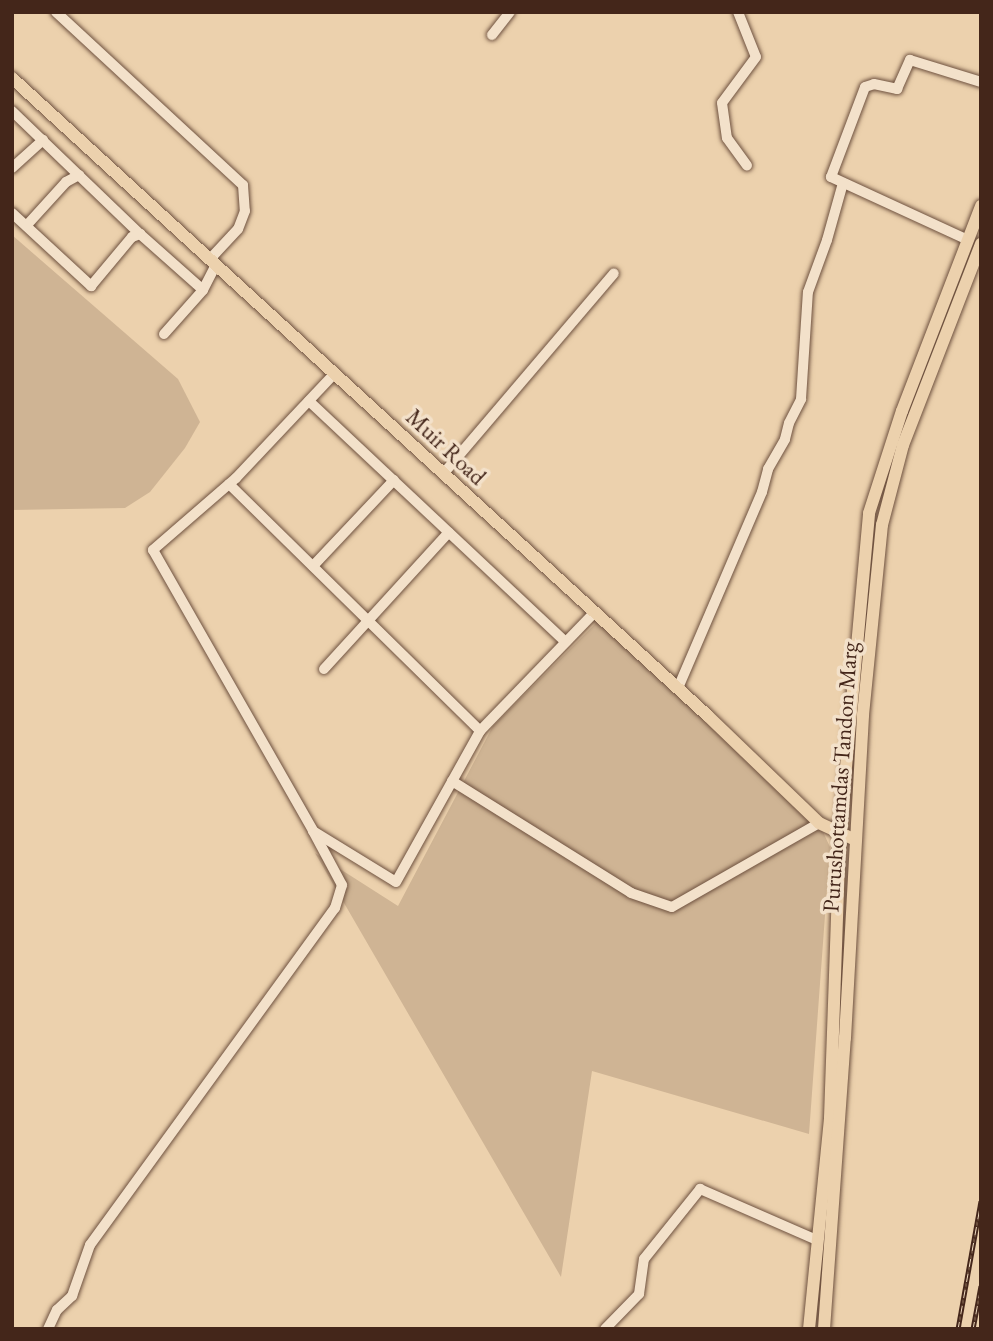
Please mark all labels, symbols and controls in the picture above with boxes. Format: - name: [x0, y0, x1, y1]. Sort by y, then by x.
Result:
- street label: Muir Road: [400, 403, 492, 491]
- street label: Purushottamdas Tandon Marg: [817, 641, 863, 913]

